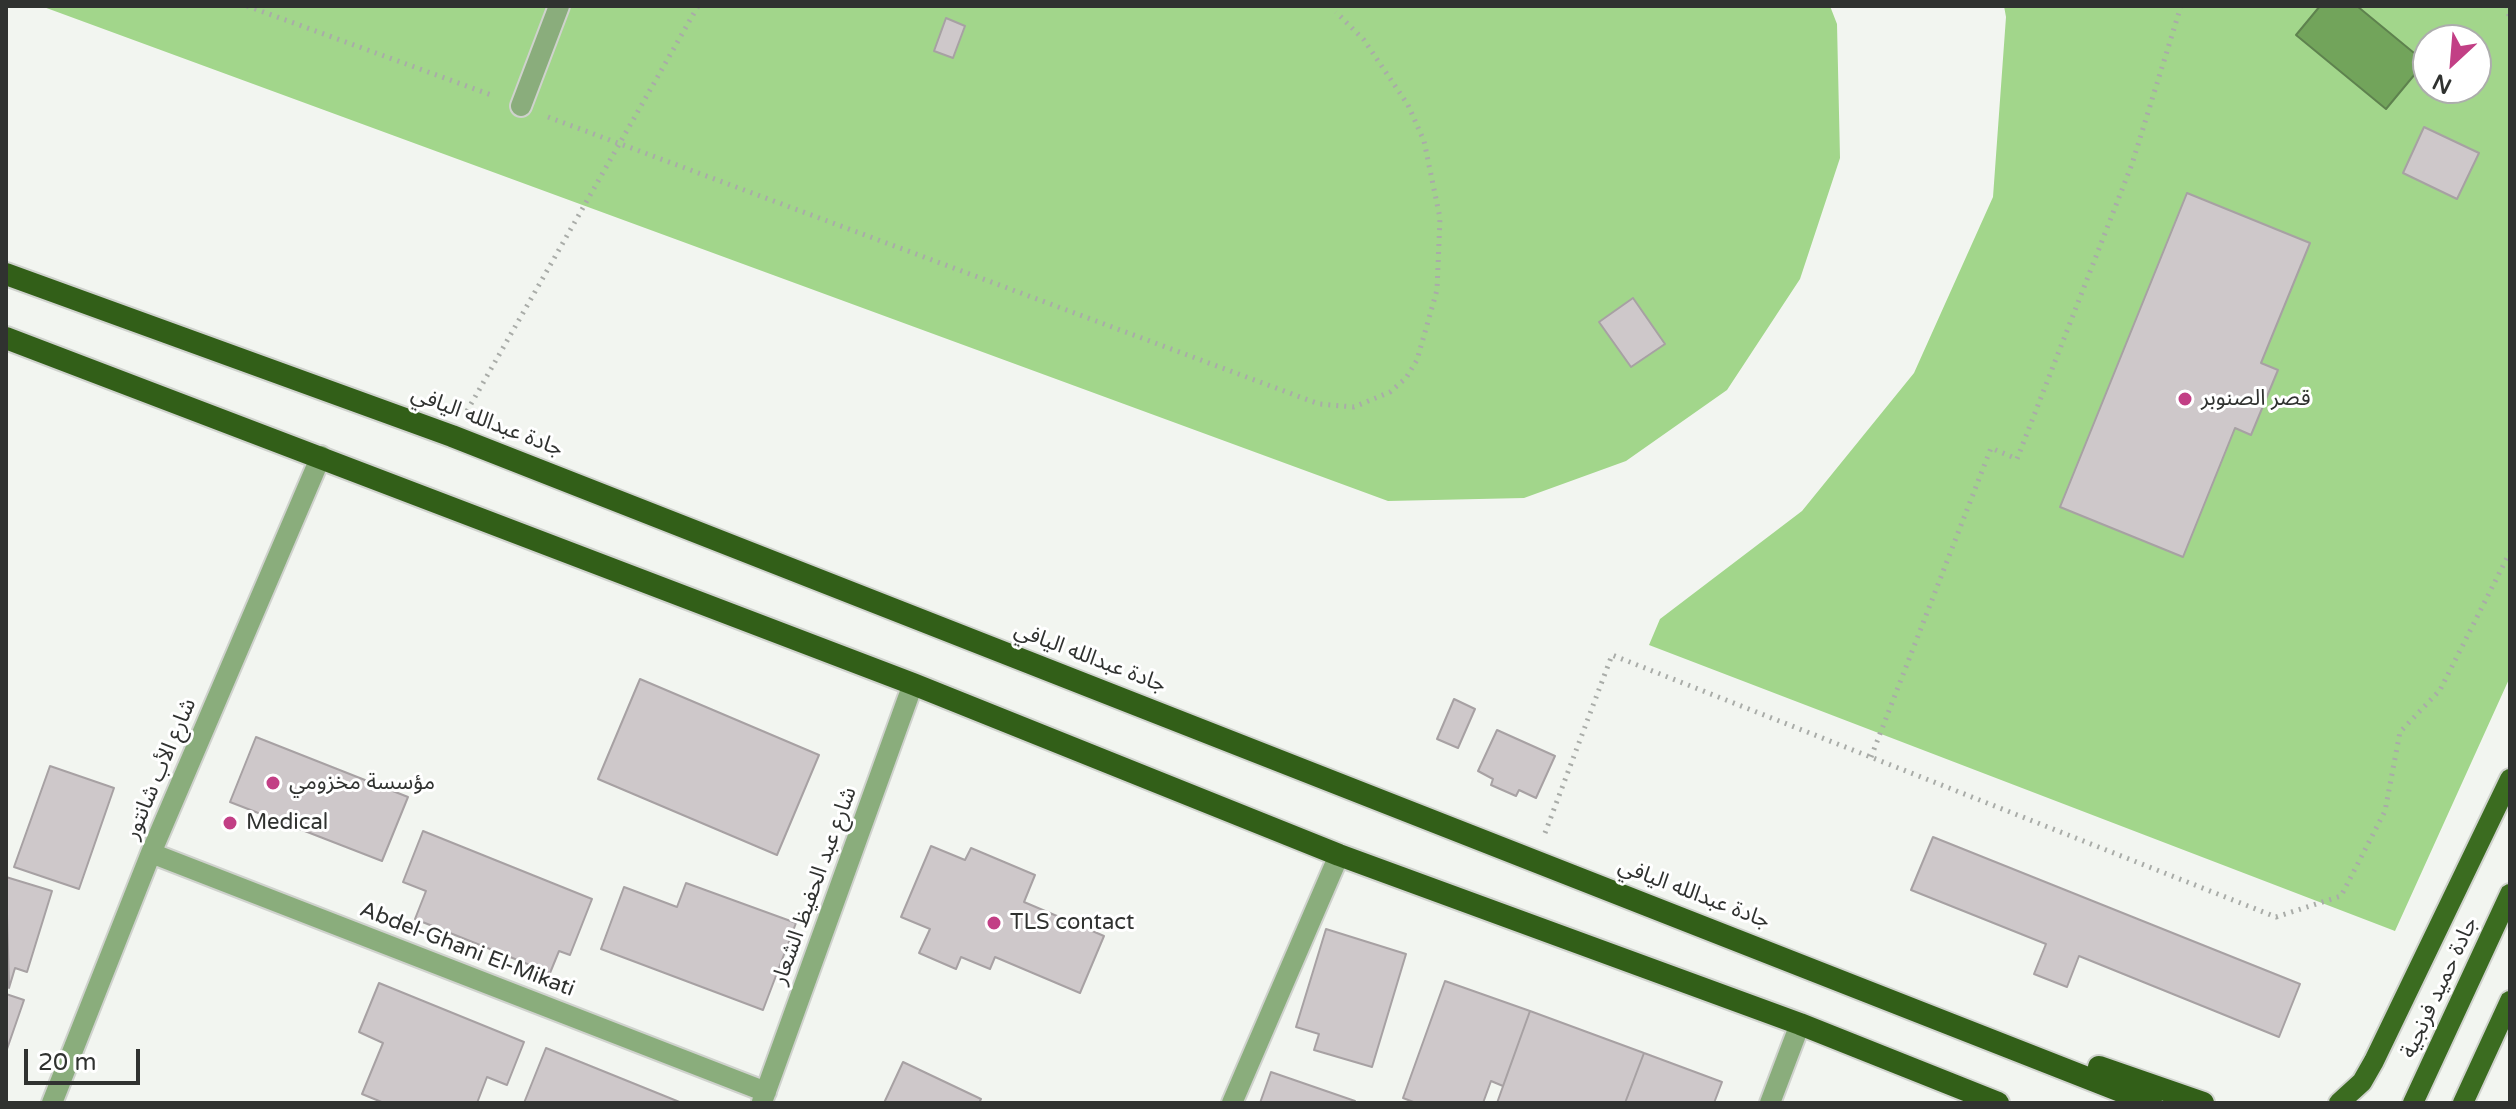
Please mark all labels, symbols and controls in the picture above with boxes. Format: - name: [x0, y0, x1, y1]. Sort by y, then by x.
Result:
- north arrow: [2412, 24, 2492, 104]
- text: N: [2429, 68, 2456, 99]
- street label: جادة عبدالله اليافي: [407, 381, 567, 463]
- place label: قصر الصنوبر: [2201, 386, 2311, 412]
- marker: قصر الصنوبر: [2176, 390, 2194, 408]
- street label: جادة عبدالله اليافي: [1010, 617, 1170, 699]
- street label: شارع الأب شانتور: [119, 695, 203, 843]
- place label: مؤسسة مخزومي: [289, 770, 435, 796]
- marker: مؤسسة مخزومي: [264, 774, 282, 792]
- street label: شارع عبد الحفيظ الشعار: [767, 784, 863, 988]
- place label: Medical: [246, 810, 328, 836]
- marker: Medical: [221, 814, 239, 832]
- street label: جادة عبدالله اليافي: [1614, 853, 1774, 935]
- street label: Abdel-Ghani El-Mikati: [356, 897, 578, 1003]
- place label: TLS contact: [1010, 910, 1134, 936]
- street label: جادة حميد فرنجية: [2396, 913, 2484, 1063]
- marker: TLS contact: [985, 914, 1003, 932]
- scale bar: [28, 1033, 144, 1083]
- text: 20 m: [38, 1048, 96, 1077]

